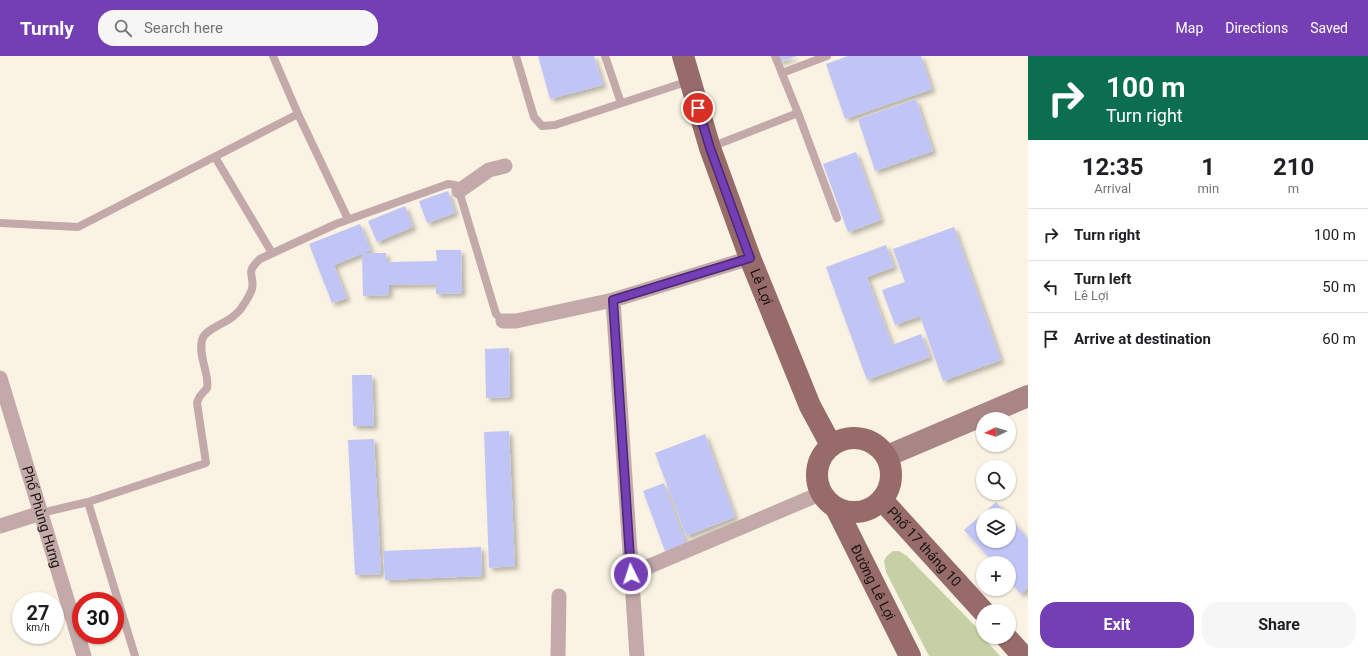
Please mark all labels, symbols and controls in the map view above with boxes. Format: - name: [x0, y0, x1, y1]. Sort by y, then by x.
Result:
- search box: [98, 10, 378, 46]
- text: Turnly: [20, 17, 74, 40]
- icon: search: [112, 17, 134, 39]
- text: Search here: [144, 19, 223, 37]
- text: Map: [1176, 20, 1203, 36]
- text: Directions: [1225, 20, 1288, 36]
- text: Saved: [1310, 20, 1348, 36]
- text: 100 m: [1106, 71, 1185, 104]
- icon: right: [1040, 72, 1092, 124]
- pin: [681, 91, 715, 125]
- icon: arrive: [687, 97, 709, 119]
- text: Turn right: [1106, 105, 1183, 126]
- text: 12:35: [1082, 153, 1144, 181]
- text: 1: [1201, 153, 1215, 181]
- text: 210: [1273, 153, 1314, 181]
- text: Arrival: [1094, 181, 1131, 196]
- text: min: [1197, 181, 1219, 196]
- text: m: [1288, 181, 1299, 196]
- icon: right: [1040, 224, 1062, 246]
- text: Turn right: [1074, 226, 1140, 244]
- text: 100 m: [1314, 226, 1356, 244]
- street label: Lê Lợi: [747, 266, 776, 307]
- text: Turn left: [1074, 270, 1131, 288]
- icon: left: [1040, 276, 1062, 298]
- text: 50 m: [1322, 278, 1356, 296]
- text: Lê Lợi: [1074, 288, 1109, 303]
- icon: arrive: [1040, 328, 1062, 350]
- text: Arrive at destination: [1074, 330, 1211, 348]
- text: 60 m: [1322, 330, 1356, 348]
- north arrow: [976, 412, 1016, 452]
- map controls: [976, 412, 1016, 644]
- button: search: [976, 460, 1016, 500]
- street label: Phố Phùng Hưng: [19, 464, 65, 570]
- street label: Phố 17 tháng 10: [884, 503, 965, 590]
- button: layers: [976, 508, 1016, 548]
- street label: Đường Lê Lợi: [847, 542, 899, 623]
- position arrow: [610, 553, 652, 595]
- button: +: [976, 556, 1016, 596]
- speed limit sign: 30: [72, 592, 124, 644]
- text: 27: [27, 601, 49, 625]
- button: Exit: [1040, 602, 1194, 648]
- button: Share: [1202, 602, 1356, 648]
- button: −: [976, 604, 1016, 644]
- text: km/h: [26, 622, 50, 633]

